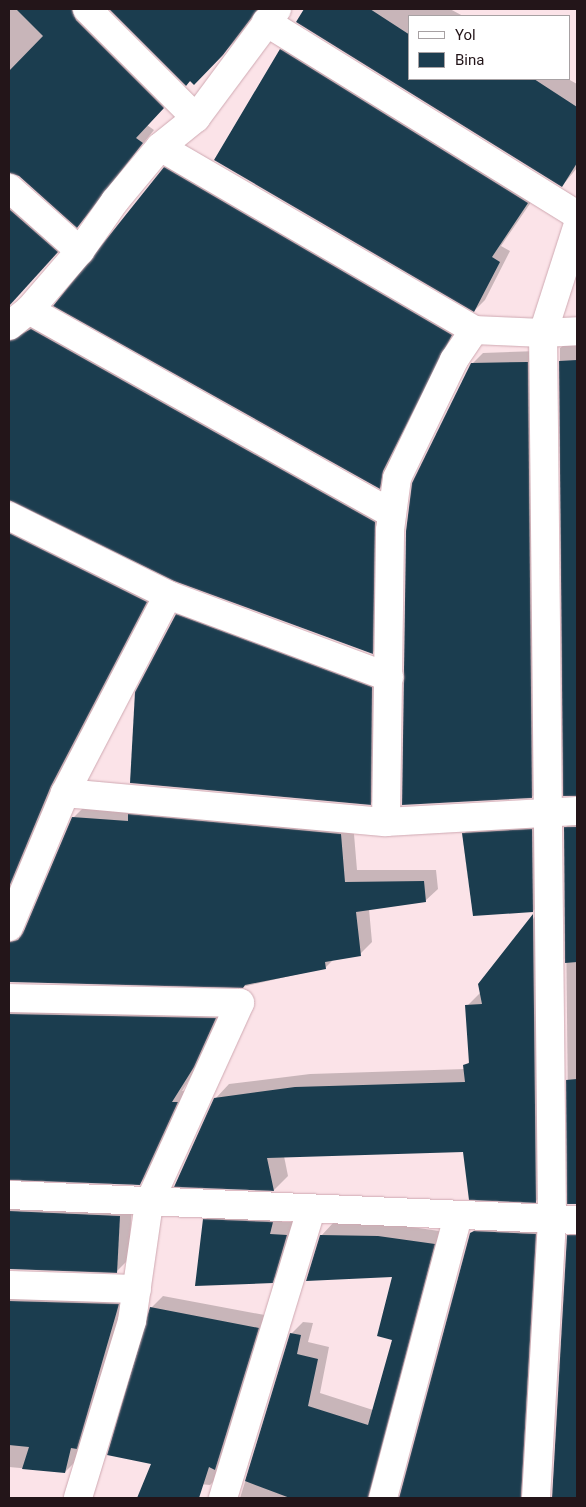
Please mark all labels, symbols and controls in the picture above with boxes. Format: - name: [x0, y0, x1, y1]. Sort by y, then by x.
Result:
- legend: [408, 15, 571, 80]
- text: Yol: [455, 26, 476, 44]
- text: Bina: [455, 51, 484, 69]

